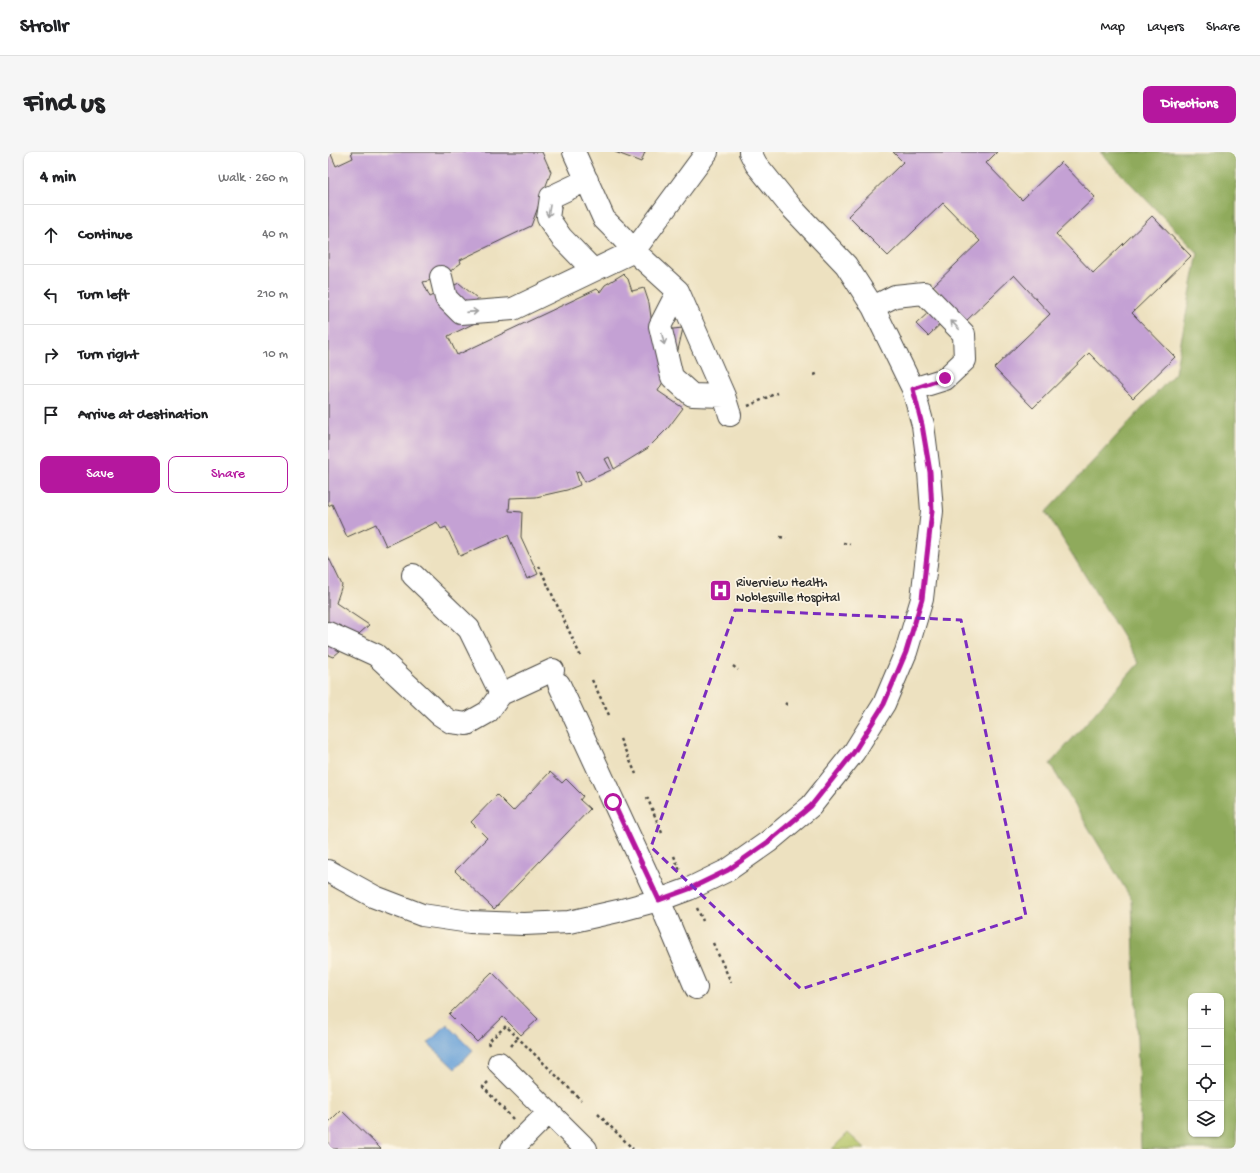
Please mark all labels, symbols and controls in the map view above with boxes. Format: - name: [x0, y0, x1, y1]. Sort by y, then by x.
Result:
- text: Strollr: [20, 16, 68, 39]
- text: Map: [1101, 19, 1125, 36]
- text: Layers: [1147, 19, 1184, 36]
- text: Share: [1206, 19, 1240, 36]
- button: Directions: [1143, 86, 1236, 123]
- text: Find us: [24, 88, 104, 121]
- text: 4 min: [40, 168, 76, 188]
- text: Walk · 260 m: [218, 171, 288, 186]
- one-way arrow: [545, 204, 553, 217]
- icon: ahead: [40, 224, 62, 246]
- text: Continue: [78, 226, 132, 244]
- text: 40 m: [262, 227, 288, 242]
- icon: left: [40, 284, 62, 306]
- text: Turn left: [78, 286, 129, 304]
- text: 210 m: [257, 287, 288, 302]
- one-way arrow: [465, 308, 478, 315]
- one-way arrow: [950, 320, 960, 330]
- one-way arrow: [660, 333, 667, 346]
- icon: right: [40, 344, 62, 366]
- text: Turn right: [78, 346, 138, 364]
- text: 10 m: [263, 347, 288, 362]
- route end: [936, 369, 954, 387]
- icon: arrive: [40, 404, 62, 426]
- text: Arrive at destination: [78, 406, 208, 424]
- button: Save: [40, 456, 160, 493]
- button: Share: [168, 456, 288, 493]
- place label: Riverview Health Noblesville Hospital: [736, 576, 840, 606]
- hospital icon: Riverview Health Noblesville Hospital: [707, 577, 733, 603]
- route start: [604, 793, 622, 811]
- map controls: [1188, 993, 1224, 1137]
- button: +: [1188, 993, 1224, 1029]
- button: −: [1188, 1029, 1224, 1065]
- button: locate: [1188, 1065, 1224, 1101]
- button: layers: [1188, 1101, 1224, 1137]

